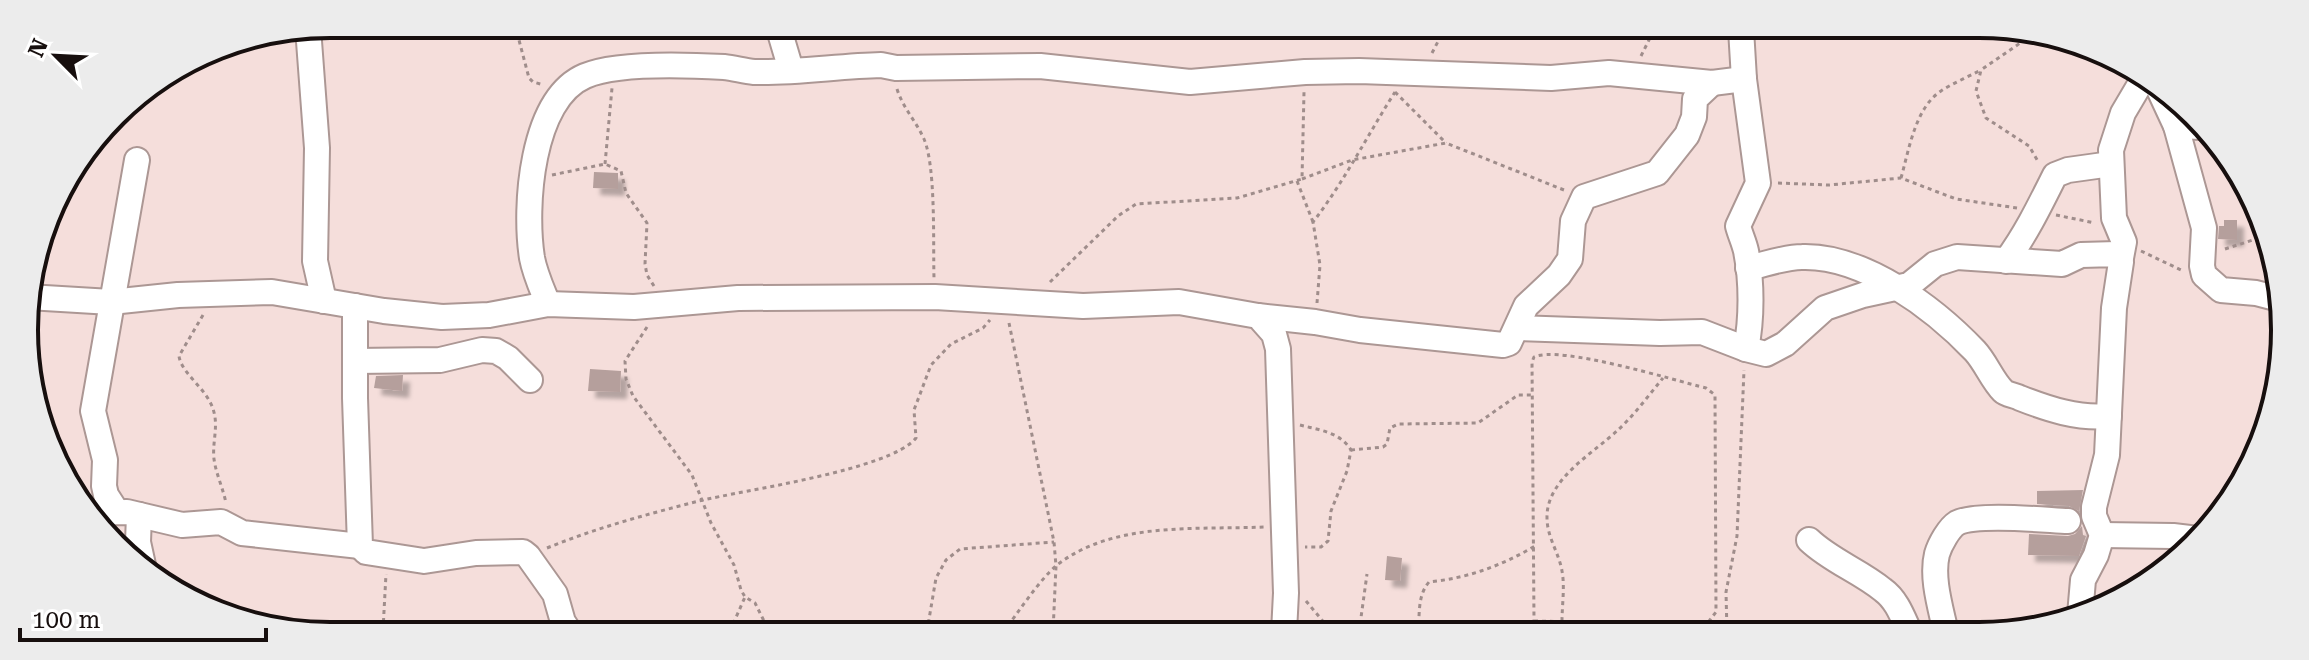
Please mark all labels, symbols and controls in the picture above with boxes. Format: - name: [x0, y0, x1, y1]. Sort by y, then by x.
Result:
- north arrow: [16, 16, 96, 96]
- text: N: [23, 35, 53, 61]
- scale bar: [20, 592, 266, 642]
- text: 100 m: [32, 606, 100, 634]

